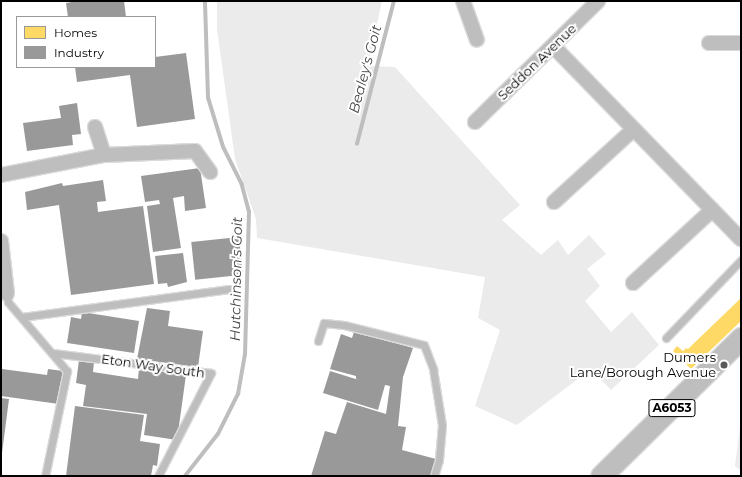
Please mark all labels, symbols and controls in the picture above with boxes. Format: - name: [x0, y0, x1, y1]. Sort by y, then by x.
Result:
- legend: [16, 16, 156, 68]
- street label: Seddon Avenue: [495, 21, 579, 103]
- water label: Bealey's Goit: [345, 23, 385, 115]
- text: Homes: [54, 25, 97, 40]
- text: Industry: [54, 45, 104, 60]
- water label: Hutchinson's Goit: [227, 217, 245, 341]
- place label: Dumers Lane/Borough Avenue: [570, 350, 716, 381]
- street label: Eton Way South: [100, 351, 206, 381]
- marker: Dumers Lane/Borough Avenue: [719, 360, 729, 370]
- road number: A6053: [648, 398, 696, 418]

